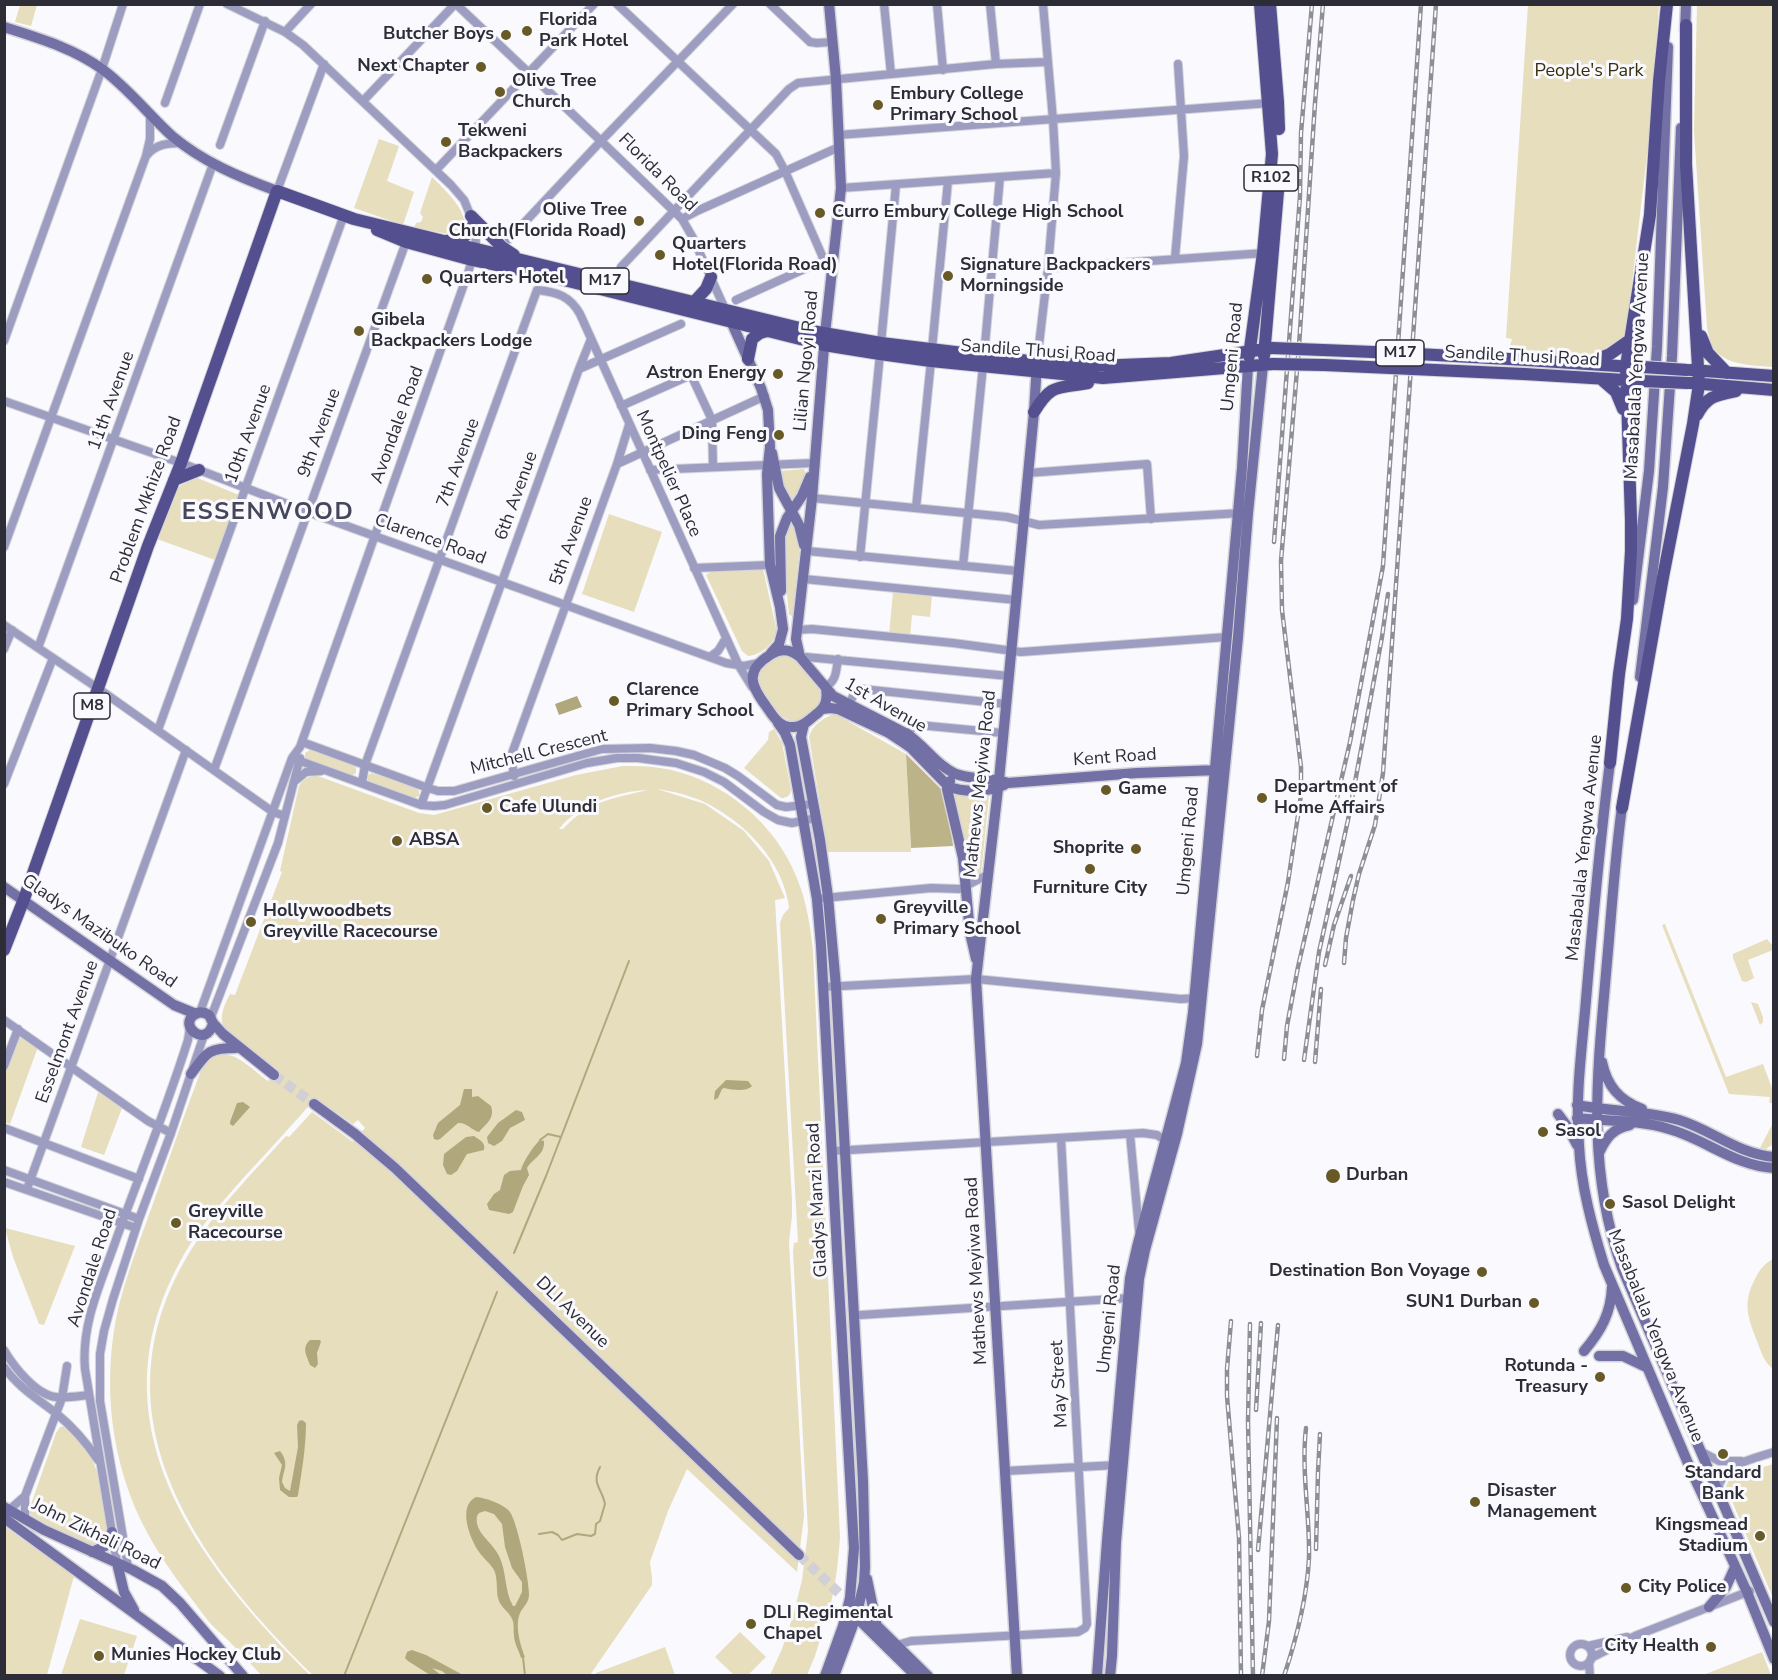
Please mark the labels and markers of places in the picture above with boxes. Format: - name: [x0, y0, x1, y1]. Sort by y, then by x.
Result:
- place label: Florida Park Hotel: [539, 10, 628, 52]
- place label: Butcher Boys: [383, 24, 494, 46]
- marker: Florida Park Hotel: [520, 24, 534, 38]
- marker: Butcher Boys: [499, 28, 513, 42]
- place label: Next Chapter: [357, 56, 469, 78]
- marker: Next Chapter: [474, 60, 488, 74]
- place label: Olive Tree Church: [512, 71, 597, 113]
- place label: Embury College Primary School: [890, 84, 1023, 127]
- marker: Olive Tree Church: [493, 85, 507, 99]
- marker: Embury College Primary School: [871, 98, 885, 112]
- place label: Tekweni Backpackers: [458, 121, 562, 164]
- marker: Tekweni Backpackers: [439, 135, 453, 149]
- place label: Olive Tree Church(Florida Road): [449, 200, 627, 242]
- place label: Curro Embury College High School: [832, 202, 1124, 224]
- marker: Curro Embury College High School: [813, 206, 827, 220]
- marker: Olive Tree Church(Florida Road): [632, 214, 646, 228]
- place label: Quarters Hotel(Florida Road): [672, 234, 838, 276]
- marker: Quarters Hotel(Florida Road): [653, 248, 667, 262]
- place label: Signature Backpackers Morningside: [960, 255, 1151, 298]
- place label: Quarters Hotel: [439, 268, 565, 290]
- marker: Signature Backpackers Morningside: [941, 269, 955, 283]
- marker: Quarters Hotel: [420, 272, 434, 286]
- place label: Gibela Backpackers Lodge: [371, 310, 532, 352]
- marker: Gibela Backpackers Lodge: [352, 324, 366, 338]
- place label: Astron Energy: [646, 363, 766, 385]
- marker: Astron Energy: [771, 367, 785, 381]
- place label: Ding Feng: [681, 424, 767, 446]
- marker: Ding Feng: [772, 428, 786, 442]
- place label: Clarence Primary School: [626, 680, 754, 722]
- marker: Clarence Primary School: [607, 694, 621, 708]
- place label: Department of Home Affairs: [1274, 777, 1397, 820]
- place label: Game: [1118, 779, 1167, 801]
- marker: Game: [1099, 783, 1113, 797]
- marker: Department of Home Affairs: [1255, 791, 1269, 805]
- place label: Cafe Ulundi: [499, 797, 597, 819]
- marker: Cafe Ulundi: [480, 801, 494, 815]
- place label: ABSA: [409, 830, 459, 852]
- marker: ABSA: [390, 834, 404, 848]
- place label: Shoprite: [1053, 838, 1124, 860]
- marker: Shoprite: [1129, 842, 1143, 856]
- marker: Furniture City: [1083, 862, 1097, 876]
- place label: Furniture City: [1033, 878, 1147, 900]
- place label: Greyville Primary School: [893, 898, 1021, 940]
- place label: Hollywoodbets Greyville Racecourse: [263, 901, 438, 944]
- marker: Greyville Primary School: [874, 912, 888, 926]
- marker: Hollywoodbets Greyville Racecourse: [244, 915, 258, 929]
- place label: Sasol: [1555, 1121, 1601, 1143]
- marker: Sasol: [1536, 1125, 1550, 1139]
- place label: Durban: [1346, 1165, 1408, 1187]
- marker: Durban: [1324, 1167, 1342, 1185]
- place label: Sasol Delight: [1622, 1193, 1735, 1215]
- marker: Sasol Delight: [1603, 1197, 1617, 1211]
- place label: Greyville Racecourse: [188, 1202, 283, 1244]
- marker: Greyville Racecourse: [169, 1216, 183, 1230]
- place label: Destination Bon Voyage: [1269, 1261, 1470, 1283]
- marker: Destination Bon Voyage: [1475, 1265, 1489, 1279]
- place label: SUN1 Durban: [1406, 1292, 1522, 1314]
- marker: SUN1 Durban: [1527, 1296, 1541, 1310]
- place label: Rotunda - Treasury: [1504, 1356, 1588, 1398]
- marker: Rotunda - Treasury: [1593, 1370, 1607, 1384]
- marker: Standard Bank: [1716, 1447, 1730, 1461]
- place label: Standard Bank: [1685, 1463, 1761, 1506]
- place label: Disaster Management: [1487, 1481, 1596, 1524]
- marker: Disaster Management: [1468, 1495, 1482, 1509]
- place label: Kingsmead Stadium: [1655, 1515, 1748, 1558]
- marker: Kingsmead Stadium: [1753, 1529, 1767, 1543]
- place label: City Police: [1638, 1577, 1726, 1599]
- marker: City Police: [1619, 1581, 1633, 1595]
- place label: DLI Regimental Chapel: [763, 1603, 893, 1646]
- marker: DLI Regimental Chapel: [744, 1617, 758, 1631]
- place label: City Health: [1604, 1636, 1699, 1658]
- marker: City Health: [1704, 1640, 1718, 1654]
- place label: Munies Hockey Club: [111, 1645, 281, 1667]
- marker: Munies Hockey Club: [92, 1649, 106, 1663]

